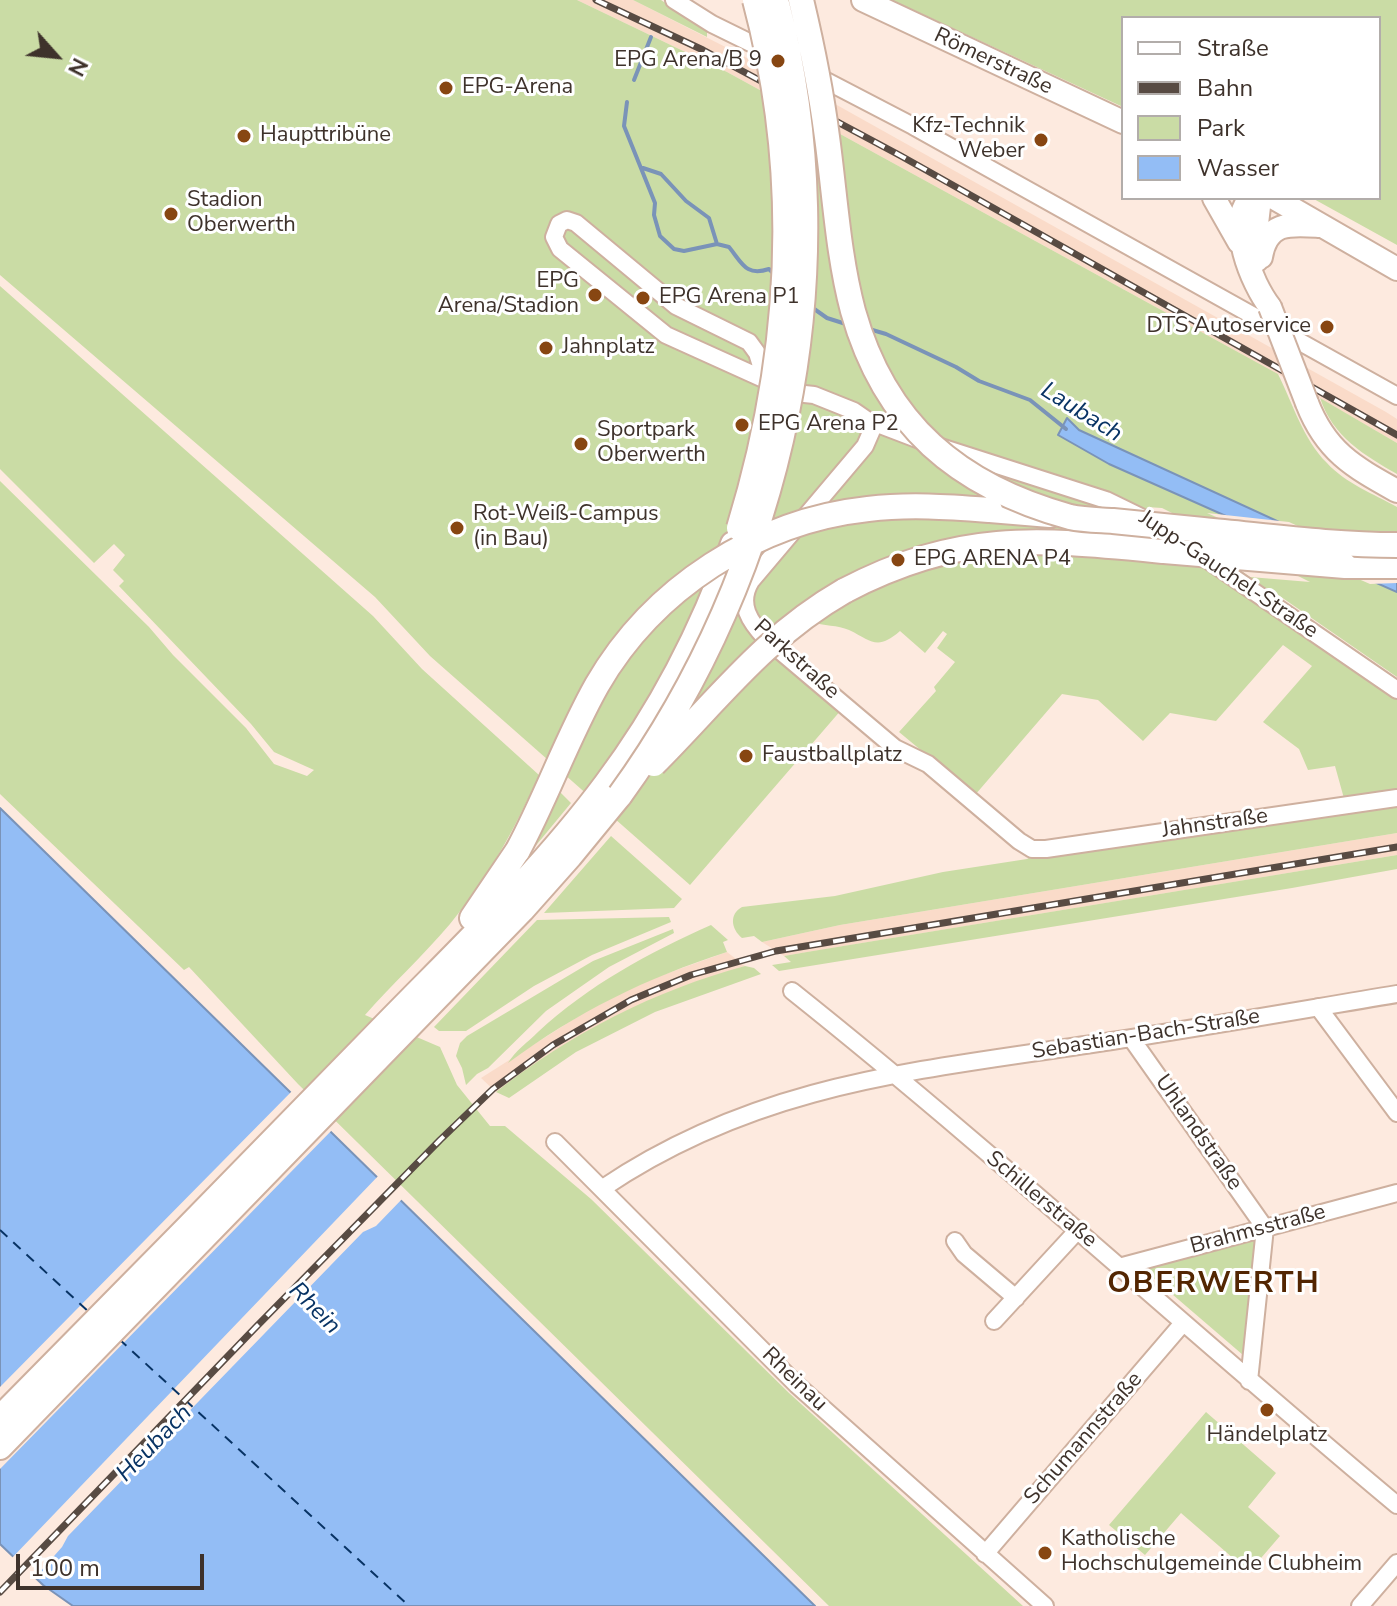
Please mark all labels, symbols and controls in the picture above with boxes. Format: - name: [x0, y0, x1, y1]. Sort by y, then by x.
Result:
- north arrow: [16, 16, 96, 96]
- legend: [1121, 16, 1381, 200]
- street label: Römerstraße: [929, 23, 1057, 101]
- text: Straße: [1197, 32, 1269, 64]
- place label: EPG Arena/B 9: [614, 48, 762, 74]
- marker: EPG Arena/B 9: [769, 52, 787, 70]
- text: N: [60, 53, 94, 81]
- text: Bahn: [1197, 72, 1253, 104]
- place label: EPG-Arena: [462, 75, 573, 101]
- marker: EPG-Arena: [437, 79, 455, 97]
- text: Park: [1197, 112, 1245, 144]
- place label: Kfz-Technik Weber: [912, 114, 1025, 166]
- place label: Haupttribüne: [260, 123, 391, 149]
- marker: Haupttribüne: [235, 127, 253, 145]
- marker: Kfz-Technik Weber: [1032, 131, 1050, 149]
- text: Wasser: [1197, 152, 1279, 184]
- place label: Stadion Oberwerth: [187, 188, 296, 240]
- marker: Stadion Oberwerth: [162, 205, 180, 223]
- place label: EPG Arena/Stadion: [438, 269, 579, 320]
- place label: EPG Arena P1: [659, 285, 800, 311]
- marker: EPG Arena/Stadion: [586, 286, 604, 304]
- marker: EPG Arena P1: [634, 289, 652, 307]
- place label: DTS Autoservice: [1147, 314, 1311, 340]
- marker: DTS Autoservice: [1318, 318, 1336, 336]
- place label: Jahnplatz: [562, 335, 655, 361]
- marker: Jahnplatz: [537, 339, 555, 357]
- water label: Laubach: [1035, 377, 1127, 449]
- place label: EPG Arena P2: [758, 412, 899, 438]
- marker: EPG Arena P2: [733, 416, 751, 434]
- place label: Sportpark Oberwerth: [597, 418, 706, 470]
- marker: Sportpark Oberwerth: [572, 435, 590, 453]
- place label: Rot-Weiß-Campus (in Bau): [473, 502, 659, 554]
- street label: Jupp-Gauchel-Straße: [1133, 505, 1323, 645]
- marker: Rot-Weiß-Campus (in Bau): [448, 519, 466, 537]
- place label: EPG ARENA P4: [914, 547, 1071, 573]
- marker: EPG ARENA P4: [889, 551, 907, 569]
- street label: Parkstraße: [748, 615, 844, 705]
- place label: Faustballplatz: [762, 743, 902, 769]
- marker: Faustballplatz: [737, 747, 755, 765]
- street label: Jahnstraße: [1160, 804, 1270, 844]
- street label: Sebastian-Bach-Straße: [1030, 1004, 1262, 1066]
- street label: Uhlandstraße: [1149, 1070, 1247, 1196]
- street label: Schillerstraße: [980, 1146, 1102, 1254]
- street label: Brahmsstraße: [1187, 1199, 1329, 1261]
- district label: OBERWERTH: [1107, 1267, 1321, 1303]
- water label: Rhein: [282, 1277, 346, 1341]
- street label: Rheinau: [756, 1343, 832, 1417]
- street label: Schumannstraße: [1019, 1367, 1149, 1511]
- water label: Heubach: [111, 1399, 199, 1489]
- marker: Händelplatz: [1258, 1401, 1276, 1419]
- place label: Händelplatz: [1207, 1423, 1327, 1449]
- place label: Katholische Hochschulgemeinde Clubheim: [1061, 1527, 1362, 1578]
- scale bar: [20, 1538, 208, 1588]
- marker: Katholische Hochschulgemeinde Clubheim: [1036, 1544, 1054, 1562]
- text: 100 m: [30, 1552, 100, 1584]

